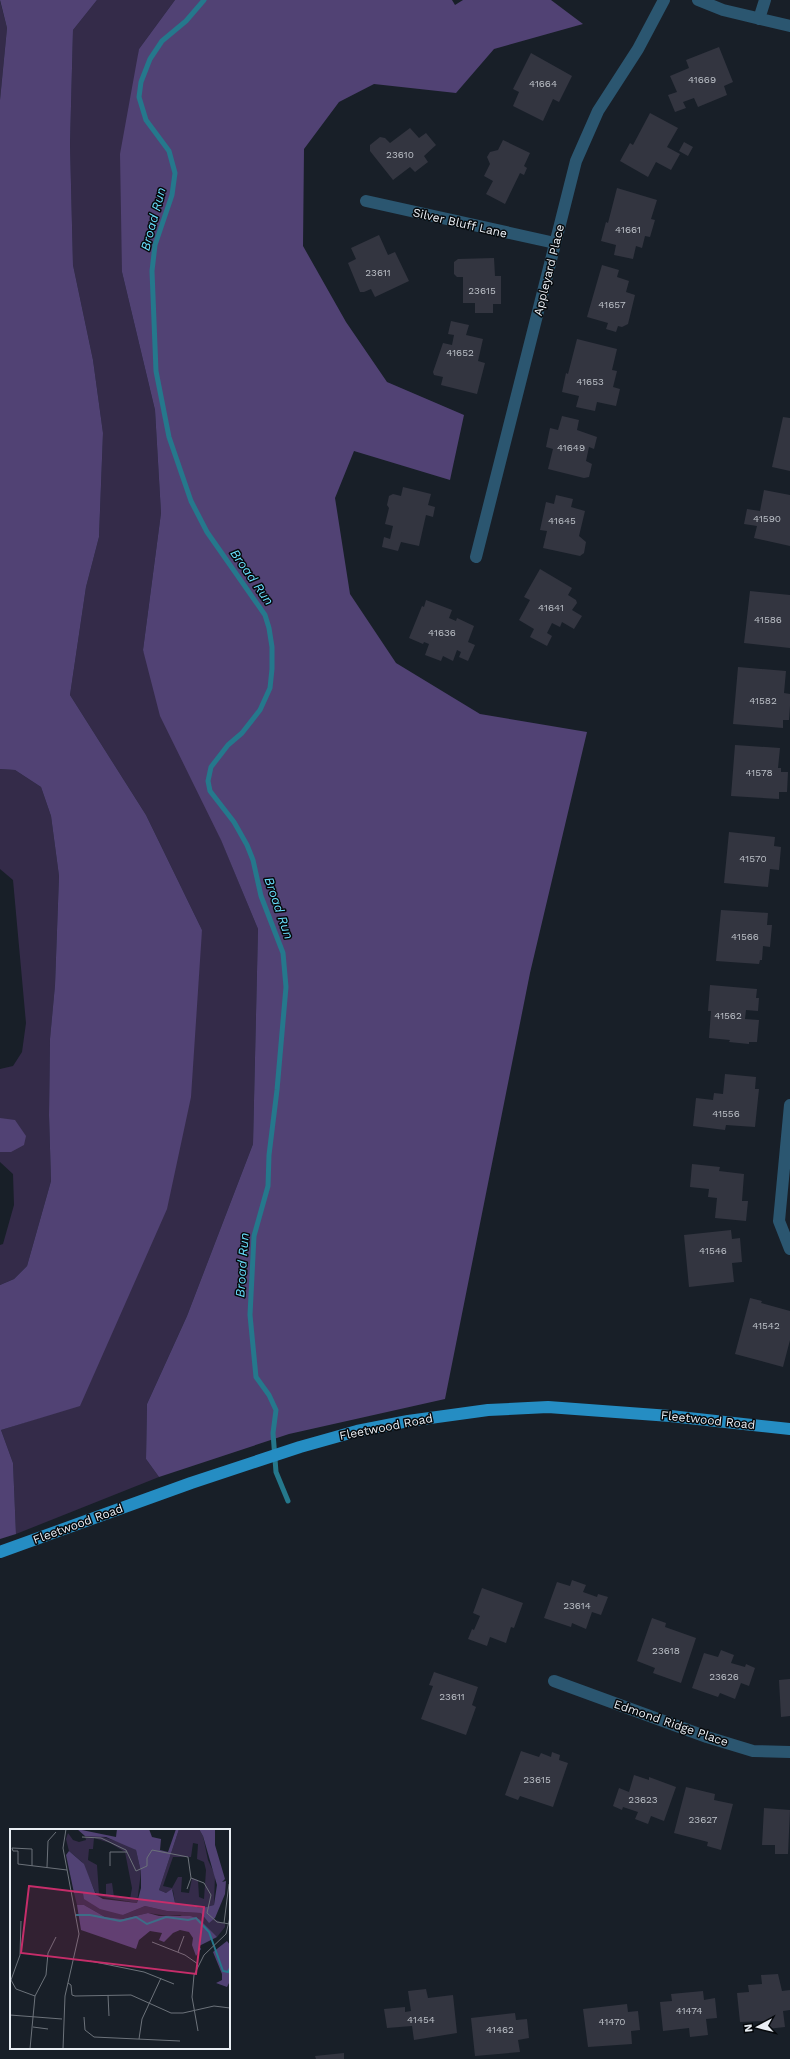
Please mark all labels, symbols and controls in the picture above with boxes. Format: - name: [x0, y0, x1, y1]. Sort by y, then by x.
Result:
- house number: 41669: [688, 74, 716, 85]
- house number: 41664: [529, 78, 557, 89]
- house number: 23610: [386, 149, 414, 160]
- water label: Broad Run: [137, 185, 169, 252]
- street label: Silver Bluff Lane: [411, 205, 509, 241]
- street label: Appleyard Place: [531, 223, 567, 317]
- house number: 41661: [615, 224, 641, 235]
- house number: 23611: [365, 267, 391, 278]
- house number: 23615: [468, 285, 496, 296]
- house number: 41657: [598, 299, 626, 310]
- house number: 41652: [446, 347, 474, 358]
- house number: 41653: [576, 376, 604, 387]
- house number: 41649: [557, 442, 585, 453]
- house number: 41590: [753, 513, 781, 524]
- house number: 41645: [548, 515, 576, 526]
- water label: Broad Run: [227, 546, 277, 608]
- house number: 41641: [538, 602, 564, 613]
- house number: 41586: [754, 614, 782, 625]
- house number: 41636: [428, 627, 456, 638]
- house number: 41582: [749, 695, 777, 706]
- house number: 41578: [745, 767, 773, 778]
- house number: 41570: [739, 853, 767, 864]
- water label: Broad Run: [261, 875, 297, 941]
- house number: 41566: [731, 931, 759, 942]
- house number: 41562: [714, 1010, 742, 1021]
- house number: 41556: [712, 1108, 740, 1119]
- water label: Broad Run: [232, 1232, 252, 1298]
- house number: 41546: [699, 1245, 727, 1256]
- house number: 41542: [752, 1320, 780, 1331]
- street label: Fleetwood Road: [660, 1408, 756, 1432]
- street label: Fleetwood Road: [338, 1411, 434, 1443]
- street label: Fleetwood Road: [31, 1501, 125, 1547]
- house number: 23614: [563, 1600, 591, 1611]
- house number: 23618: [652, 1645, 680, 1656]
- house number: 23626: [709, 1671, 739, 1682]
- house number: 23611: [439, 1691, 465, 1702]
- street label: Edmond Ridge Place: [612, 1697, 730, 1749]
- house number: 23615: [523, 1774, 551, 1785]
- house number: 23623: [628, 1794, 658, 1805]
- house number: 23627: [689, 1814, 718, 1825]
- inset map: [10, 1829, 230, 2049]
- house number: 41474: [676, 2005, 702, 2016]
- north arrow: [738, 2007, 778, 2047]
- house number: 41454: [407, 2014, 435, 2025]
- house number: 41470: [598, 2016, 626, 2027]
- text: N: [742, 2023, 756, 2033]
- house number: 41462: [486, 2024, 514, 2035]

